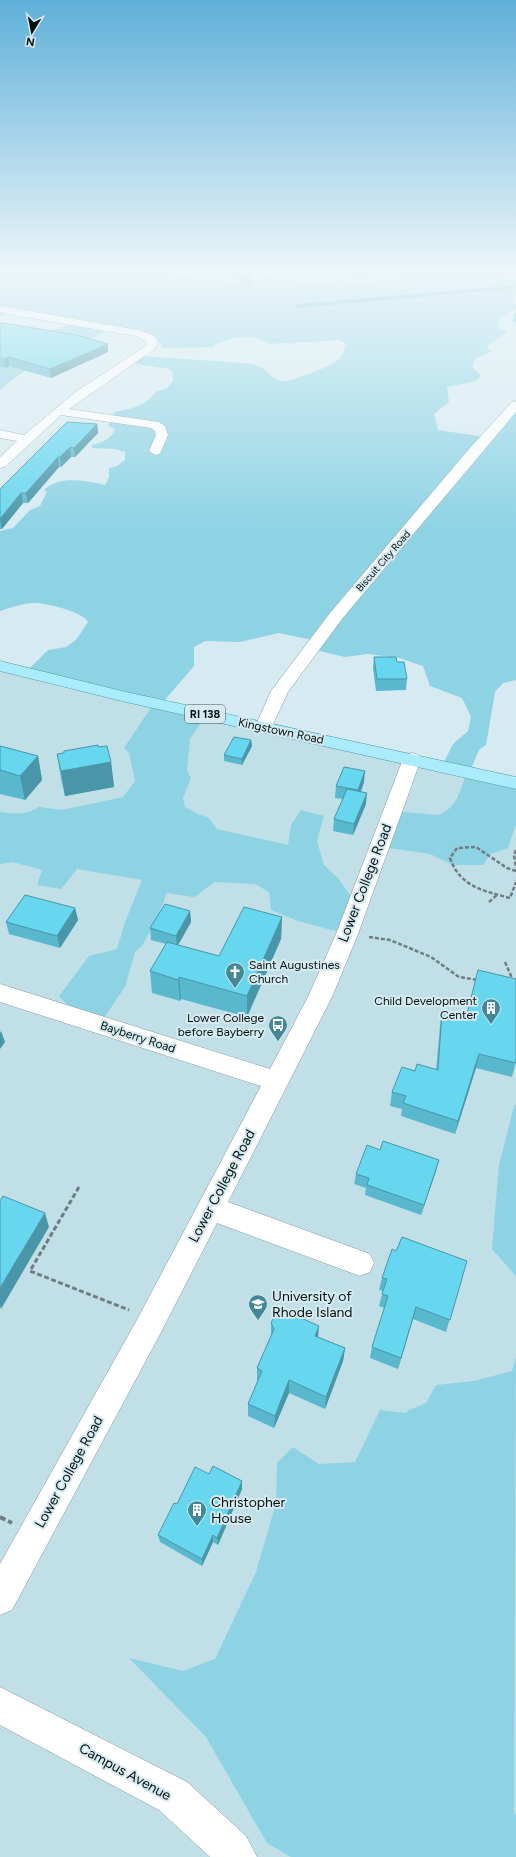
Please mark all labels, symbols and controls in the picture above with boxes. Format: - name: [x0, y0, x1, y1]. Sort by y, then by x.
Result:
- north arrow: [12, 12, 52, 52]
- text: N: [25, 34, 36, 48]
- street label: Biscuit City Road: [353, 528, 413, 594]
- road number: RI 138: [185, 705, 225, 723]
- street label: Kingstown Road: [237, 715, 325, 747]
- street label: Lower College Road: [335, 821, 395, 945]
- place label: Saint Augustines Church: [249, 958, 340, 986]
- church icon: Saint Augustines Church: [224, 961, 246, 989]
- place label: Child Development Center: [374, 994, 477, 1022]
- building icon: Child Development Center: [480, 997, 502, 1025]
- place label: Lower College before Bayberry: [178, 1011, 265, 1039]
- bus stop icon: Lower College before Bayberry: [267, 1014, 289, 1042]
- street label: Bayberry Road: [99, 1018, 177, 1056]
- street label: Lower College Road: [185, 1127, 259, 1245]
- place label: University of Rhode Island: [272, 1288, 353, 1321]
- school or university icon: University of Rhode Island: [247, 1293, 269, 1321]
- street label: Lower College Road: [31, 1413, 107, 1531]
- place label: Christopher House: [211, 1494, 286, 1527]
- building icon: Christopher House: [186, 1499, 208, 1527]
- street label: Campus Avenue: [76, 1740, 174, 1804]

